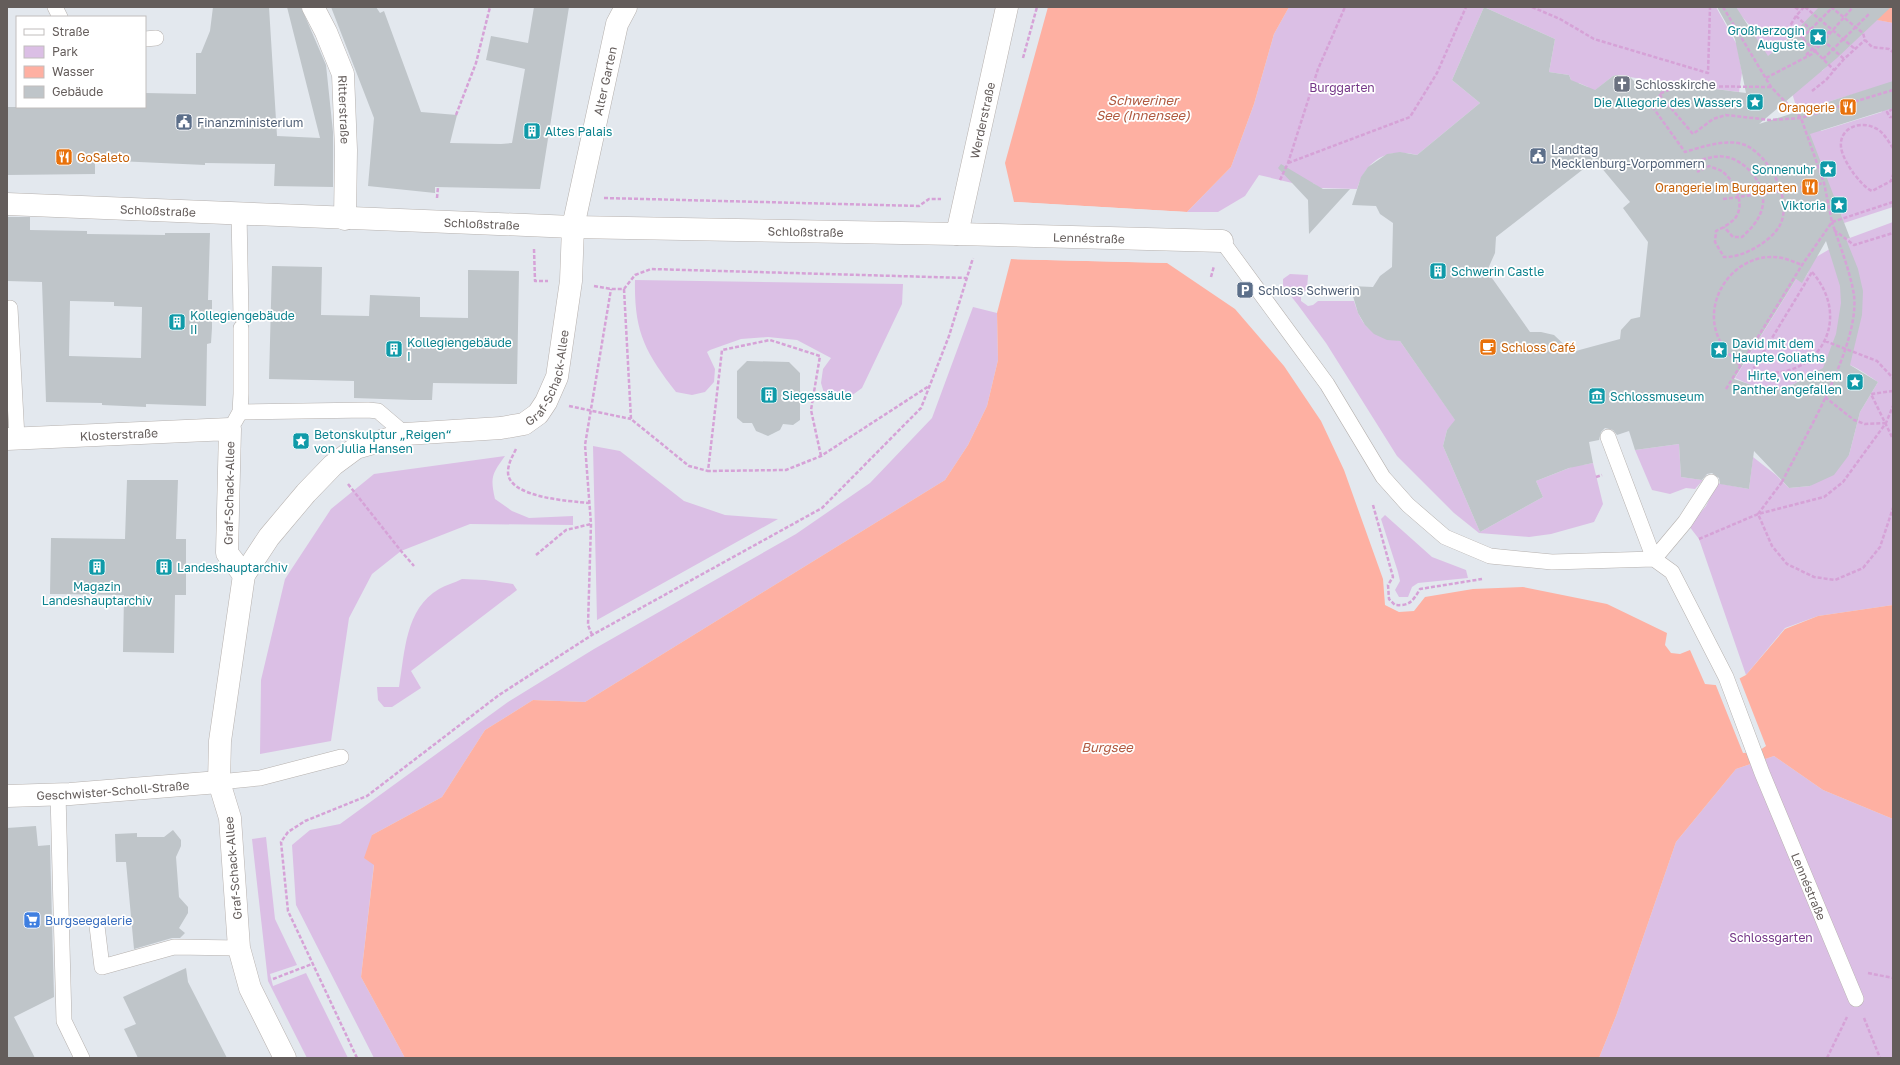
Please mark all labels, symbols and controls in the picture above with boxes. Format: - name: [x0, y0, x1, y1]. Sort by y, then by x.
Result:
- legend: [16, 16, 146, 108]
- place label: Großherzogin Auguste: [1727, 23, 1805, 52]
- text: Straße: [52, 24, 90, 39]
- place icon: Großherzogin Auguste: [1808, 27, 1828, 47]
- text: Park: [52, 44, 78, 59]
- street label: Alter Garten: [590, 45, 619, 117]
- text: Wasser: [52, 64, 95, 79]
- church icon: Schlosskirche: [1612, 74, 1632, 94]
- street label: Ritterstraße: [336, 75, 353, 144]
- place label: Schlosskirche: [1635, 77, 1716, 92]
- street label: Werderstraße: [966, 80, 998, 160]
- park label: Burggarten: [1309, 80, 1375, 95]
- text: Gebäude: [52, 84, 103, 99]
- water label: Schweriner See (Innensee): [1096, 92, 1190, 123]
- place icon: Die Allegorie des Wassers: [1745, 92, 1765, 112]
- place label: Die Allegorie des Wassers: [1593, 95, 1742, 110]
- restaurant icon: Orangerie: [1838, 97, 1858, 117]
- place label: Orangerie: [1778, 100, 1835, 115]
- public building icon: Finanzministerium: [174, 112, 194, 132]
- place label: Finanzministerium: [197, 115, 303, 130]
- building icon: Altes Palais: [522, 121, 542, 141]
- place label: Altes Palais: [545, 124, 612, 139]
- place label: Landtag Mecklenburg-Vorpommern: [1551, 142, 1705, 171]
- public building icon: Landtag Mecklenburg-Vorpommern: [1528, 146, 1548, 166]
- restaurant icon: GoSaleto: [54, 147, 74, 167]
- place label: GoSaleto: [77, 150, 130, 165]
- place icon: Sonnenuhr: [1818, 159, 1838, 179]
- place label: Sonnenuhr: [1752, 162, 1815, 177]
- restaurant icon: Orangerie im Burggarten: [1800, 177, 1820, 197]
- place label: Orangerie im Burggarten: [1655, 180, 1797, 195]
- place icon: Viktoria: [1829, 195, 1849, 215]
- place label: Viktoria: [1781, 198, 1826, 213]
- street label: Schloßstraße: [120, 201, 196, 219]
- street label: Schloßstraße: [443, 214, 520, 232]
- street label: Schloßstraße: [767, 223, 844, 239]
- street label: Lennéstraße: [1053, 229, 1125, 246]
- building icon: Schwerin Castle: [1428, 261, 1448, 281]
- place label: Schwerin Castle: [1451, 264, 1544, 279]
- parking icon: Schloss Schwerin: [1235, 280, 1255, 300]
- place label: Schloss Schwerin: [1258, 283, 1360, 298]
- place label: Kollegiengebäude II: [190, 308, 295, 337]
- building icon: Kollegiengebäude II: [167, 312, 187, 332]
- street label: Graf-Schack-Allee: [522, 329, 571, 429]
- place label: Kollegiengebäude I: [407, 335, 512, 364]
- place label: David mit dem Haupte Goliaths: [1732, 336, 1825, 365]
- cafe icon: Schloss Café: [1478, 337, 1498, 357]
- building icon: Kollegiengebäude I: [384, 339, 404, 359]
- place label: Schloss Café: [1501, 340, 1575, 355]
- place icon: David mit dem Haupte Goliaths: [1709, 340, 1729, 360]
- place label: Hirte, von einem Panther angefallen: [1732, 368, 1842, 397]
- place icon: Hirte, von einem Panther angefallen: [1845, 372, 1865, 392]
- building icon: Siegessäule: [759, 385, 779, 405]
- museum icon: Schlossmuseum: [1587, 386, 1607, 406]
- place label: Siegessäule: [782, 388, 852, 403]
- place label: Schlossmuseum: [1610, 389, 1704, 404]
- street label: Klosterstraße: [79, 425, 158, 443]
- place label: Betonskulptur „Reigen“ von Julia Hansen: [314, 427, 451, 456]
- place icon: Betonskulptur „Reigen“ von Julia Hansen: [291, 431, 311, 451]
- street label: Graf-Schack-Allee: [221, 441, 237, 545]
- building icon: Magazin Landeshauptarchiv: [87, 557, 107, 577]
- building icon: Landeshauptarchiv: [154, 557, 174, 577]
- place label: Landeshauptarchiv: [177, 560, 288, 575]
- place label: Magazin Landeshauptarchiv: [42, 579, 153, 608]
- water label: Burgsee: [1081, 739, 1134, 755]
- street label: Geschwister-Scholl-Straße: [36, 777, 190, 803]
- street label: Graf-Schack-Allee: [221, 816, 245, 920]
- street label: Lennéstraße: [1788, 850, 1830, 922]
- supermarket icon: Burgseegalerie: [22, 910, 42, 930]
- place label: Burgseegalerie: [45, 913, 132, 928]
- park label: Schlossgarten: [1729, 930, 1813, 945]

